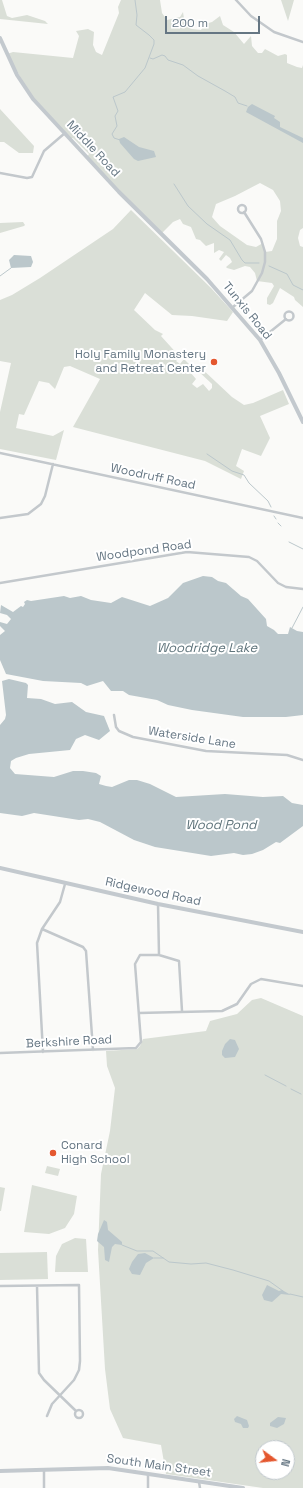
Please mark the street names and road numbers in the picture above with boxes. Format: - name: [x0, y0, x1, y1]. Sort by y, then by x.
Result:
- street label: Middle Road: [63, 118, 123, 180]
- street label: Tunxis Road: [219, 279, 275, 343]
- street label: Woodruff Road: [109, 461, 197, 493]
- street label: Woodpond Road: [96, 537, 192, 565]
- street label: Waterside Lane: [147, 724, 237, 752]
- street label: Ridgewood Road: [104, 875, 202, 909]
- street label: Berkshire Road: [25, 1033, 113, 1051]
- street label: South Main Street: [106, 1452, 212, 1480]

